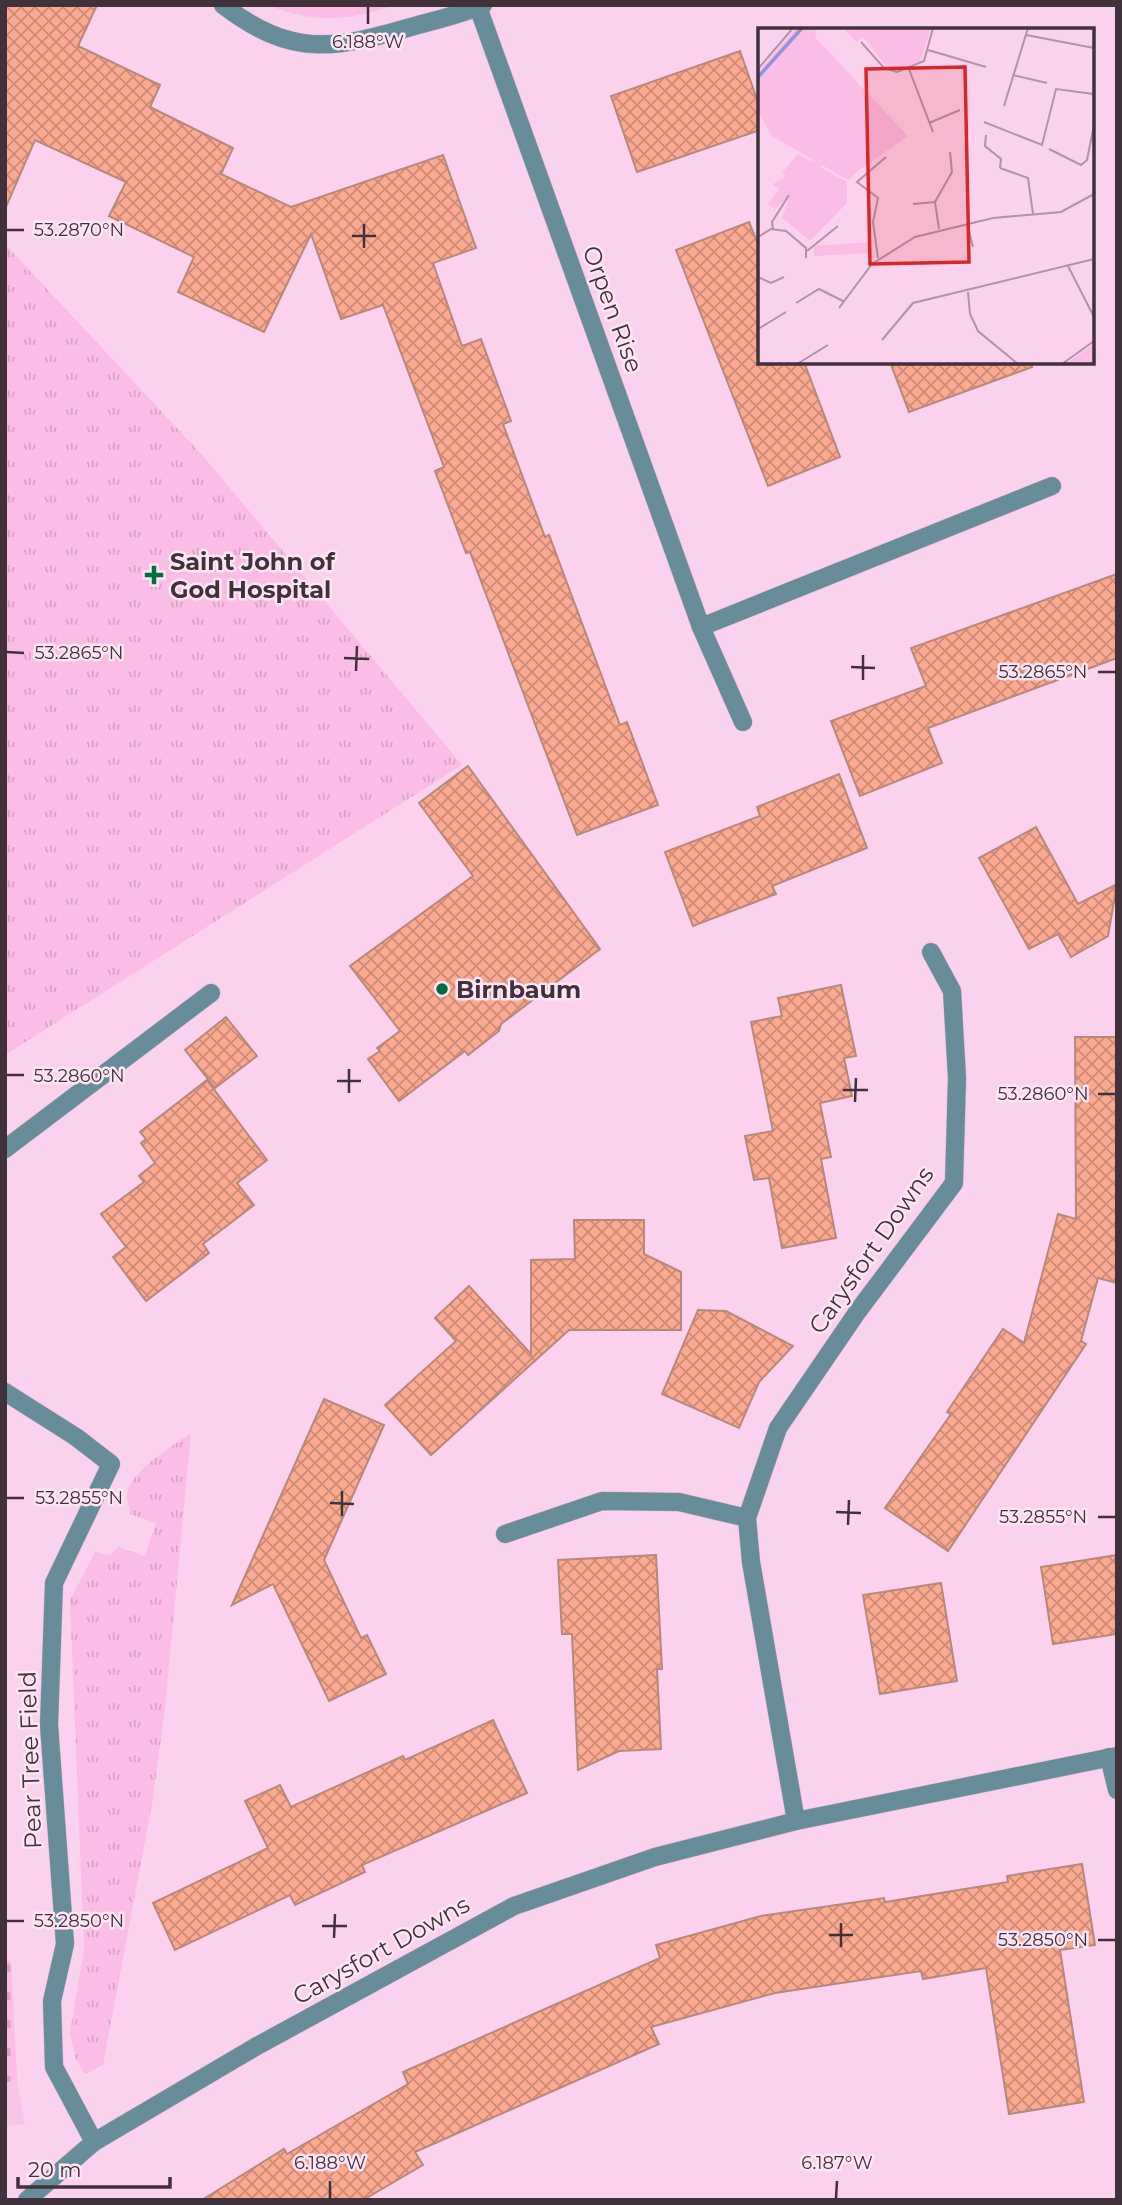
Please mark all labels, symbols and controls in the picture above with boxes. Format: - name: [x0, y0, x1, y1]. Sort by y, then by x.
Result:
- inset map: [758, 28, 1094, 364]
- text: 6.188°W: [332, 31, 404, 53]
- text: 53.2870°N: [34, 219, 124, 241]
- street label: Orpen Rise: [577, 242, 649, 376]
- place label: Saint John of God Hospital: [170, 547, 337, 604]
- marker: Saint John of God Hospital: [144, 565, 164, 585]
- text: 53.2865°N: [34, 642, 124, 664]
- text: 53.2865°N: [998, 661, 1088, 683]
- place label: Birnbaum: [456, 975, 581, 1004]
- marker: Birnbaum: [434, 981, 450, 997]
- text: 53.2860°N: [33, 1065, 125, 1087]
- text: 53.2860°N: [997, 1083, 1089, 1105]
- street label: Carysfort Downs: [802, 1161, 940, 1339]
- text: 53.2855°N: [35, 1487, 123, 1509]
- text: 53.2855°N: [999, 1506, 1087, 1528]
- street label: Pear Tree Field: [12, 1671, 48, 1849]
- street label: Carysfort Downs: [288, 1889, 474, 2011]
- text: 53.2850°N: [34, 1910, 124, 1932]
- text: 53.2850°N: [998, 1929, 1088, 1951]
- scale bar: [18, 2146, 170, 2190]
- text: 6.188°W: [294, 2152, 366, 2174]
- text: 6.187°W: [801, 2152, 873, 2174]
- text: 20 m: [28, 2157, 82, 2182]

